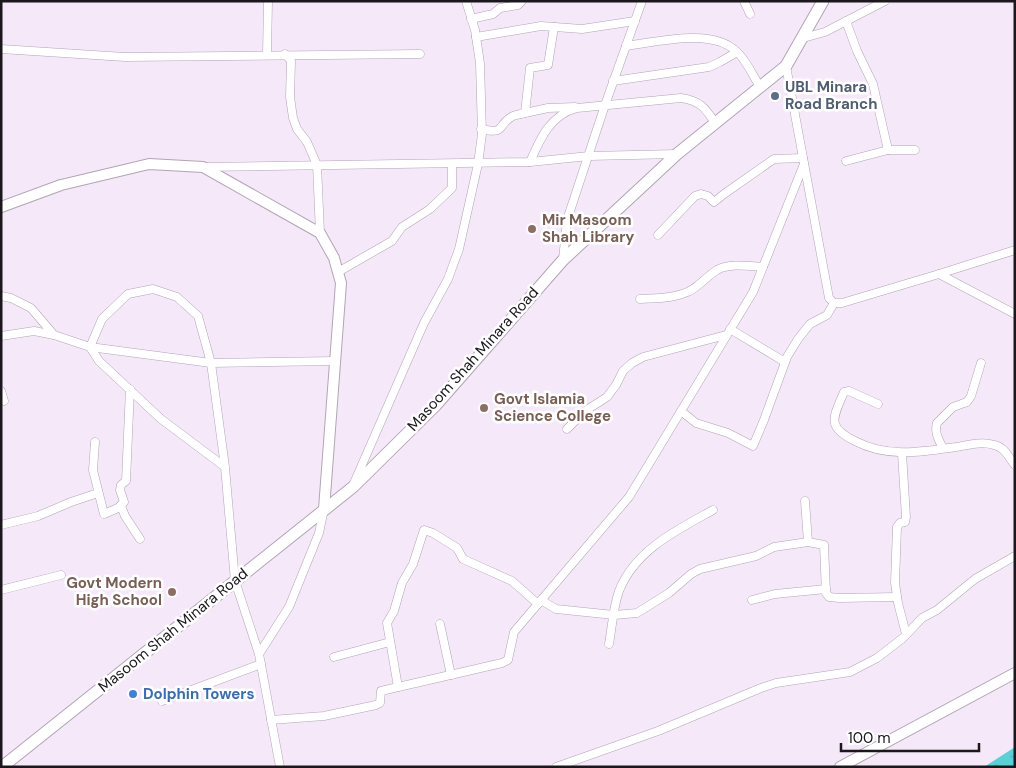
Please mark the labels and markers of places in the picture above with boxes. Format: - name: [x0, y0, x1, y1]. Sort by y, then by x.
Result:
- place label: UBL Minara Road Branch: [785, 77, 877, 114]
- marker: UBL Minara Road Branch: [769, 90, 781, 102]
- place label: Mir Masoom Shah Library: [542, 210, 634, 247]
- marker: Mir Masoom Shah Library: [526, 223, 538, 235]
- place label: Govt Islamia Science College: [494, 389, 611, 426]
- marker: Govt Islamia Science College: [478, 402, 490, 414]
- place label: Govt Modern High School: [66, 573, 162, 610]
- marker: Govt Modern High School: [166, 586, 178, 598]
- place label: Dolphin Towers: [143, 684, 254, 704]
- marker: Dolphin Towers: [127, 688, 139, 700]

